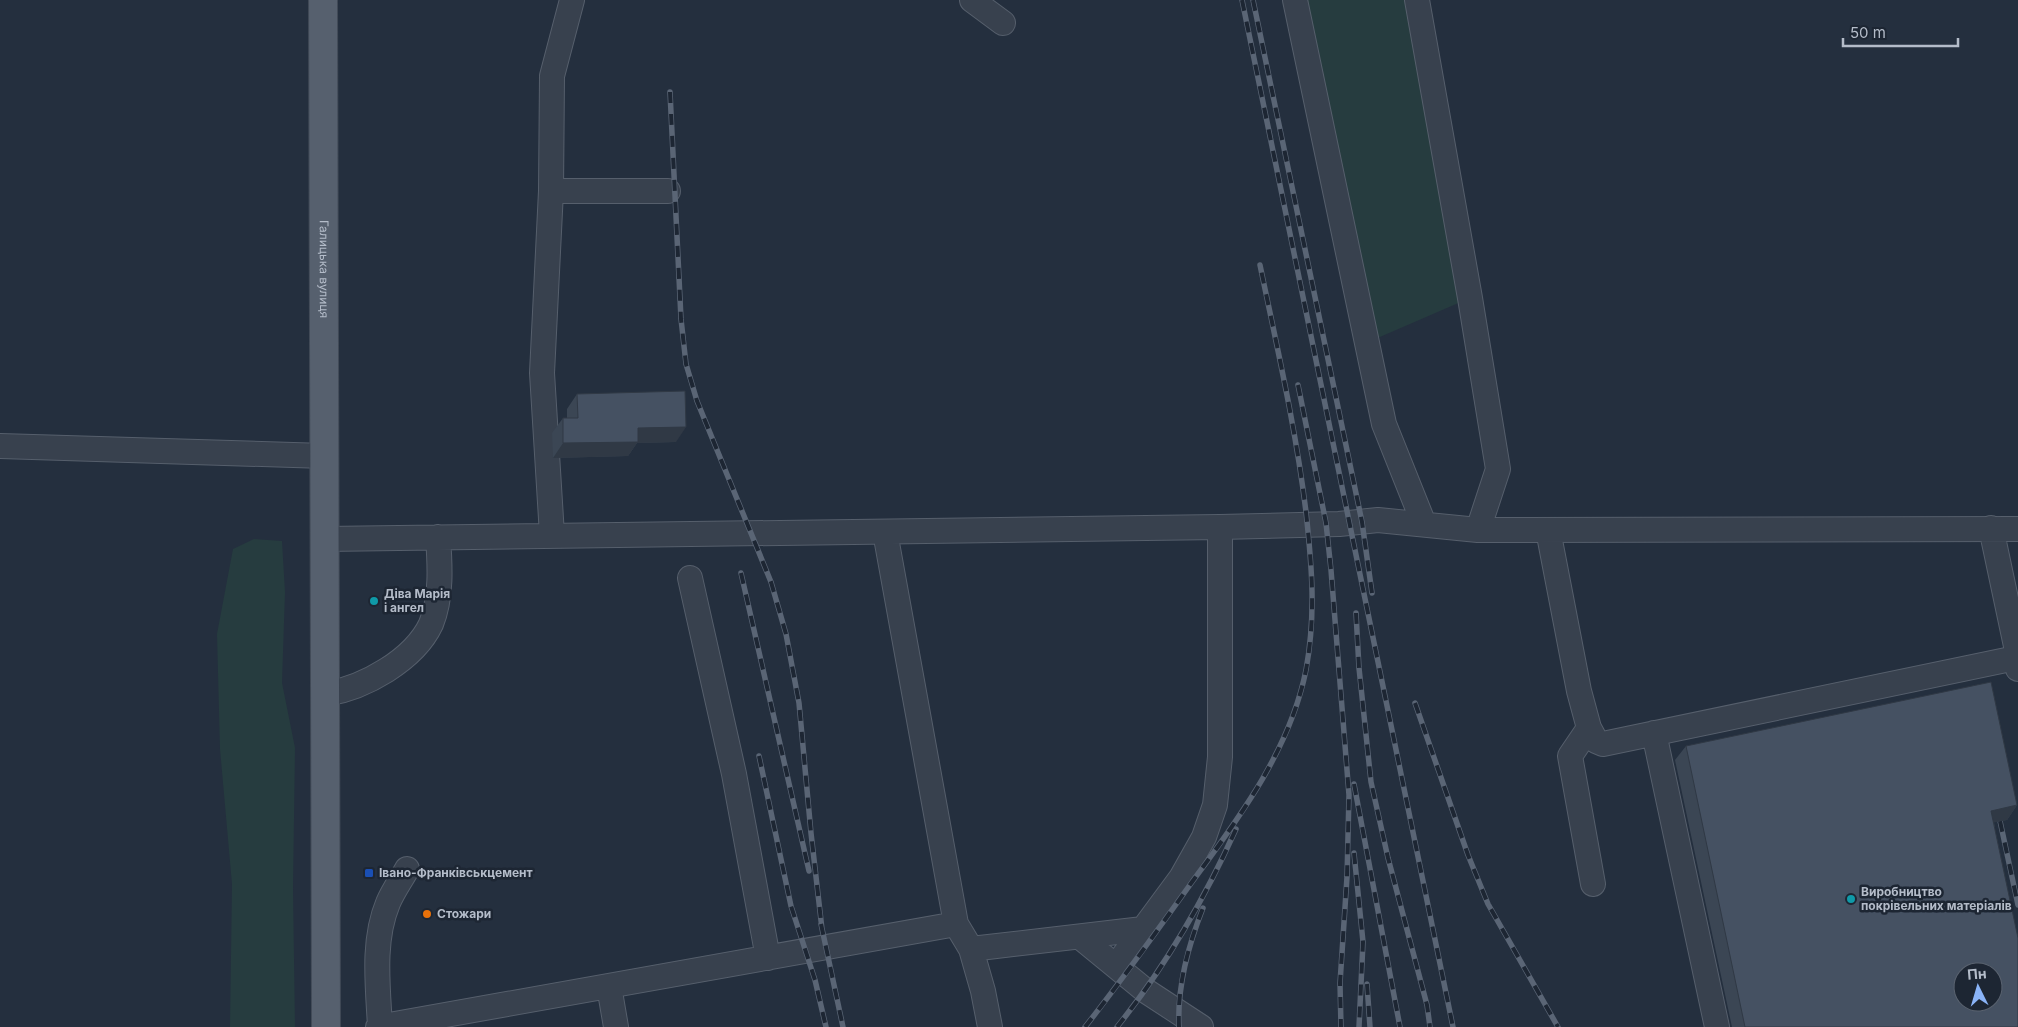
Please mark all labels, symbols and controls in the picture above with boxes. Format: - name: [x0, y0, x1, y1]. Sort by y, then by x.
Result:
- scale bar: [1843, 15, 1958, 47]
- text: 50 m: [1850, 23, 1886, 42]
- street label: Галицька вулиця: [317, 220, 332, 318]
- place label: Діва Марія і ангел: [384, 586, 450, 615]
- marker: Діва Марія і ангел: [368, 595, 380, 607]
- place label: Івано-Франківськцемент: [379, 865, 533, 880]
- marker: Івано-Франківськцемент: [363, 867, 375, 879]
- place label: Виробництво покрівельних матеріалів: [1861, 884, 2012, 913]
- marker: Виробництво покрівельних матеріалів: [1845, 893, 1857, 905]
- place label: Стожари: [437, 906, 491, 921]
- marker: Стожари: [421, 908, 433, 920]
- north arrow: [1953, 962, 2003, 1012]
- text: Пн: [1967, 964, 1987, 983]

